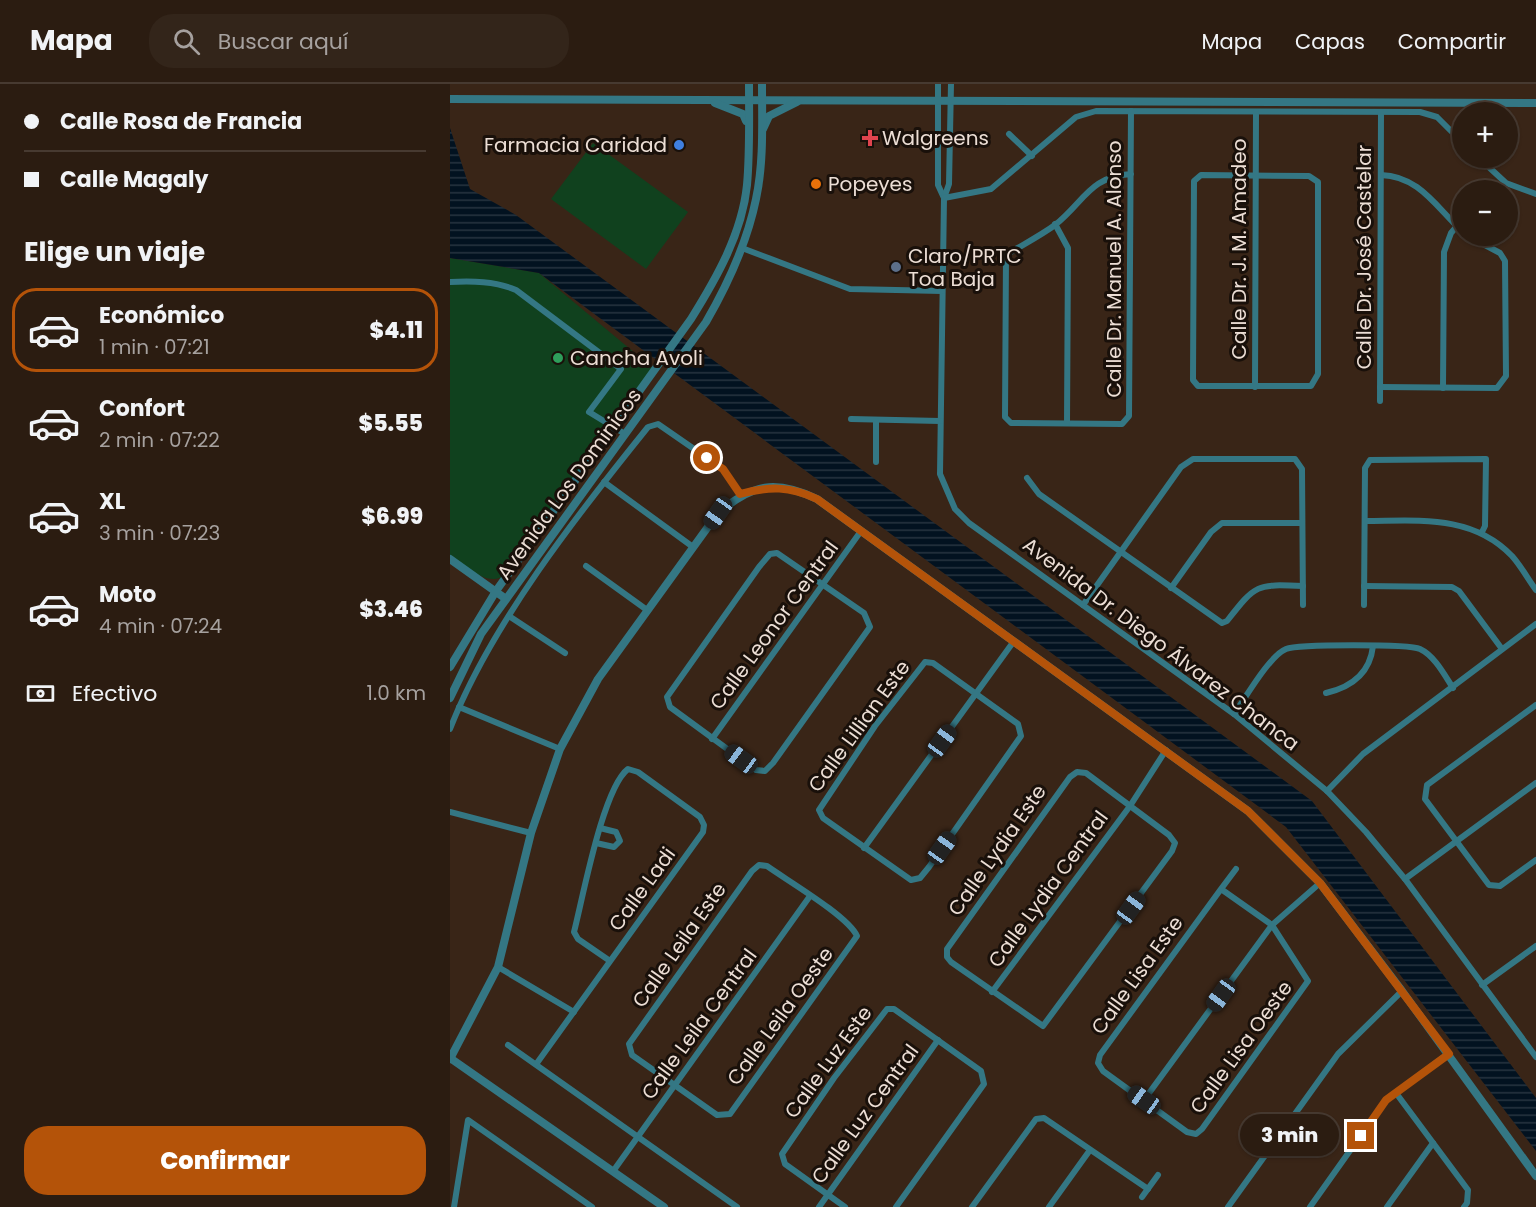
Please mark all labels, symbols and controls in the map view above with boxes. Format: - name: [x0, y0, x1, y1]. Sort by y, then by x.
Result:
- search box: [149, 14, 569, 68]
- text: Mapa: [30, 21, 113, 60]
- icon: search: [170, 25, 203, 58]
- text: Buscar aquí: [218, 26, 348, 57]
- text: Mapa: [1201, 27, 1262, 56]
- text: Capas: [1295, 27, 1365, 56]
- text: Compartir: [1398, 27, 1506, 56]
- map controls: [1452, 102, 1518, 246]
- button: +: [1452, 102, 1518, 168]
- text: Calle Rosa de Francia: [60, 106, 302, 137]
- place label: Walgreens: [882, 124, 989, 152]
- place label: Farmacia Caridad: [484, 131, 667, 159]
- marker: Walgreens: [863, 131, 877, 145]
- marker: Farmacia Caridad: [672, 138, 686, 152]
- street label: Calle Dr. J. M. Amadeo: [1225, 139, 1253, 359]
- street label: Calle Dr. Manuel A. Alonso: [1100, 141, 1128, 397]
- street label: Calle Dr. José Castelar: [1350, 145, 1378, 369]
- text: Calle Magaly: [60, 164, 208, 195]
- place label: Popeyes: [828, 170, 912, 198]
- marker: Popeyes: [809, 177, 823, 191]
- button: −: [1452, 180, 1518, 246]
- text: Elige un viaje: [24, 233, 205, 270]
- place label: Claro/PRTC Toa Baja: [908, 242, 1022, 293]
- marker: Claro/PRTC Toa Baja: [889, 260, 903, 274]
- text: Económico: [99, 300, 224, 331]
- icon: car: [27, 303, 81, 357]
- text: $4.11: [370, 315, 423, 346]
- text: 1 min · 07:21: [99, 333, 210, 361]
- place label: Cancha Avoli: [570, 344, 703, 372]
- marker: Cancha Avoli: [551, 351, 565, 365]
- street label: Avenida Los Dominicos: [490, 383, 648, 585]
- text: Confort: [99, 393, 185, 424]
- icon: car: [27, 396, 81, 450]
- text: $5.55: [359, 408, 423, 439]
- text: 2 min · 07:22: [99, 426, 220, 454]
- route start: [693, 444, 720, 471]
- text: XL: [99, 486, 125, 517]
- icon: car: [27, 489, 81, 543]
- car: [700, 493, 736, 533]
- text: $6.99: [361, 501, 423, 532]
- text: 3 min · 07:23: [99, 519, 220, 547]
- street label: Avenida Dr. Diego Álvarez Chanca: [1017, 531, 1305, 757]
- street label: Calle Leonor Central: [703, 535, 845, 715]
- text: Moto: [99, 579, 156, 610]
- icon: car: [27, 582, 81, 636]
- text: $3.46: [359, 594, 423, 625]
- text: 4 min · 07:24: [99, 612, 222, 640]
- street label: Calle Lillian Este: [802, 654, 916, 798]
- icon: cash: [24, 677, 57, 710]
- text: Efectivo: [72, 678, 157, 709]
- text: 1.0 km: [367, 679, 426, 707]
- car: [924, 721, 960, 761]
- car: [721, 741, 761, 777]
- street label: Calle Lydia Este: [941, 779, 1053, 921]
- street label: Calle Lydia Central: [982, 805, 1114, 973]
- car: [924, 828, 960, 868]
- street label: Calle Ladi: [602, 841, 682, 937]
- street label: Calle Leila Este: [625, 877, 733, 1013]
- car: [1113, 888, 1149, 928]
- street label: Calle Lisa Este: [1085, 910, 1189, 1040]
- street label: Calle Leila Oeste: [720, 941, 840, 1091]
- street label: Calle Leila Central: [635, 943, 763, 1105]
- street label: Calle Lisa Oeste: [1183, 975, 1299, 1119]
- car: [1203, 975, 1239, 1015]
- street label: Calle Luz Este: [778, 1000, 878, 1124]
- street label: Calle Luz Central: [805, 1039, 925, 1189]
- car: [1124, 1082, 1164, 1118]
- callout: 3 min: [1241, 1115, 1340, 1157]
- text: 3 min: [1261, 1121, 1318, 1149]
- route end: [1347, 1122, 1374, 1149]
- button: Confirmar: [24, 1126, 426, 1195]

